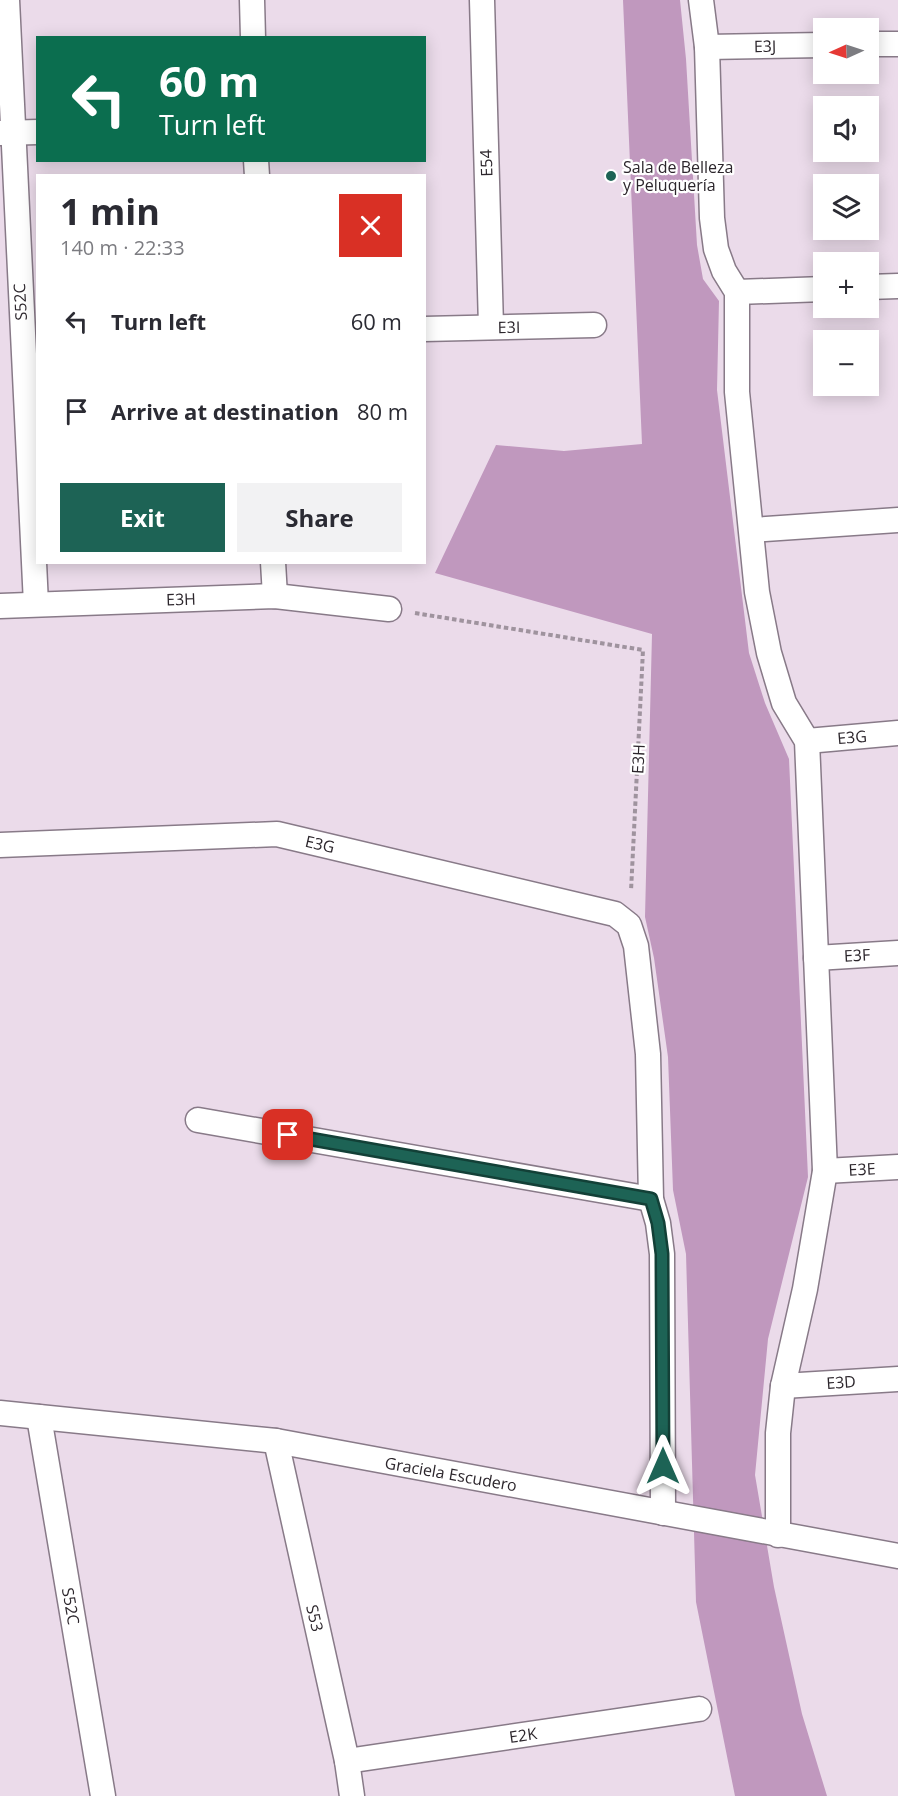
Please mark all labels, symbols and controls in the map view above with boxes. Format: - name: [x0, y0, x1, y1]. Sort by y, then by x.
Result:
- north arrow: [813, 18, 879, 84]
- map controls: [813, 18, 879, 396]
- street label: E3J: [754, 35, 776, 57]
- text: 60 m: [159, 52, 259, 109]
- icon: left: [60, 60, 138, 138]
- button: sound: [813, 96, 879, 162]
- text: Turn left: [159, 106, 266, 143]
- street label: E54: [475, 149, 497, 177]
- place label: Sala de Belleza y Peluquería: [623, 156, 733, 196]
- marker: Sala de Belleza y Peluquería: [604, 169, 618, 183]
- button: layers: [813, 174, 879, 240]
- text: 1 min: [60, 187, 160, 236]
- button: close: [339, 194, 402, 257]
- text: 140 m · 22:33: [60, 234, 185, 261]
- button: +: [813, 252, 879, 318]
- street label: S52C: [8, 283, 32, 321]
- icon: left: [60, 305, 93, 338]
- text: Turn left: [111, 306, 206, 336]
- text: 60 m: [351, 306, 402, 336]
- street label: E3I: [498, 316, 520, 338]
- button: −: [813, 330, 879, 396]
- icon: arrive: [60, 395, 93, 428]
- text: Arrive at destination: [111, 396, 339, 426]
- text: 80 m: [357, 396, 408, 426]
- button: Exit: [60, 483, 225, 552]
- button: Share: [237, 483, 402, 552]
- street label: E3H: [166, 587, 196, 611]
- street label: E3G: [836, 725, 868, 749]
- street label: E3H: [626, 744, 650, 774]
- street label: E3G: [303, 830, 337, 858]
- street label: E3F: [843, 943, 871, 967]
- pin: [262, 1109, 313, 1160]
- icon: arrive: [271, 1118, 304, 1151]
- street label: E3E: [848, 1157, 876, 1181]
- street label: E3D: [825, 1370, 857, 1394]
- position arrow: [631, 1434, 695, 1498]
- street label: Graciela Escudero: [383, 1452, 519, 1496]
- street label: S52C: [57, 1586, 85, 1626]
- street label: S53: [301, 1602, 329, 1634]
- street label: E2K: [508, 1722, 539, 1748]

